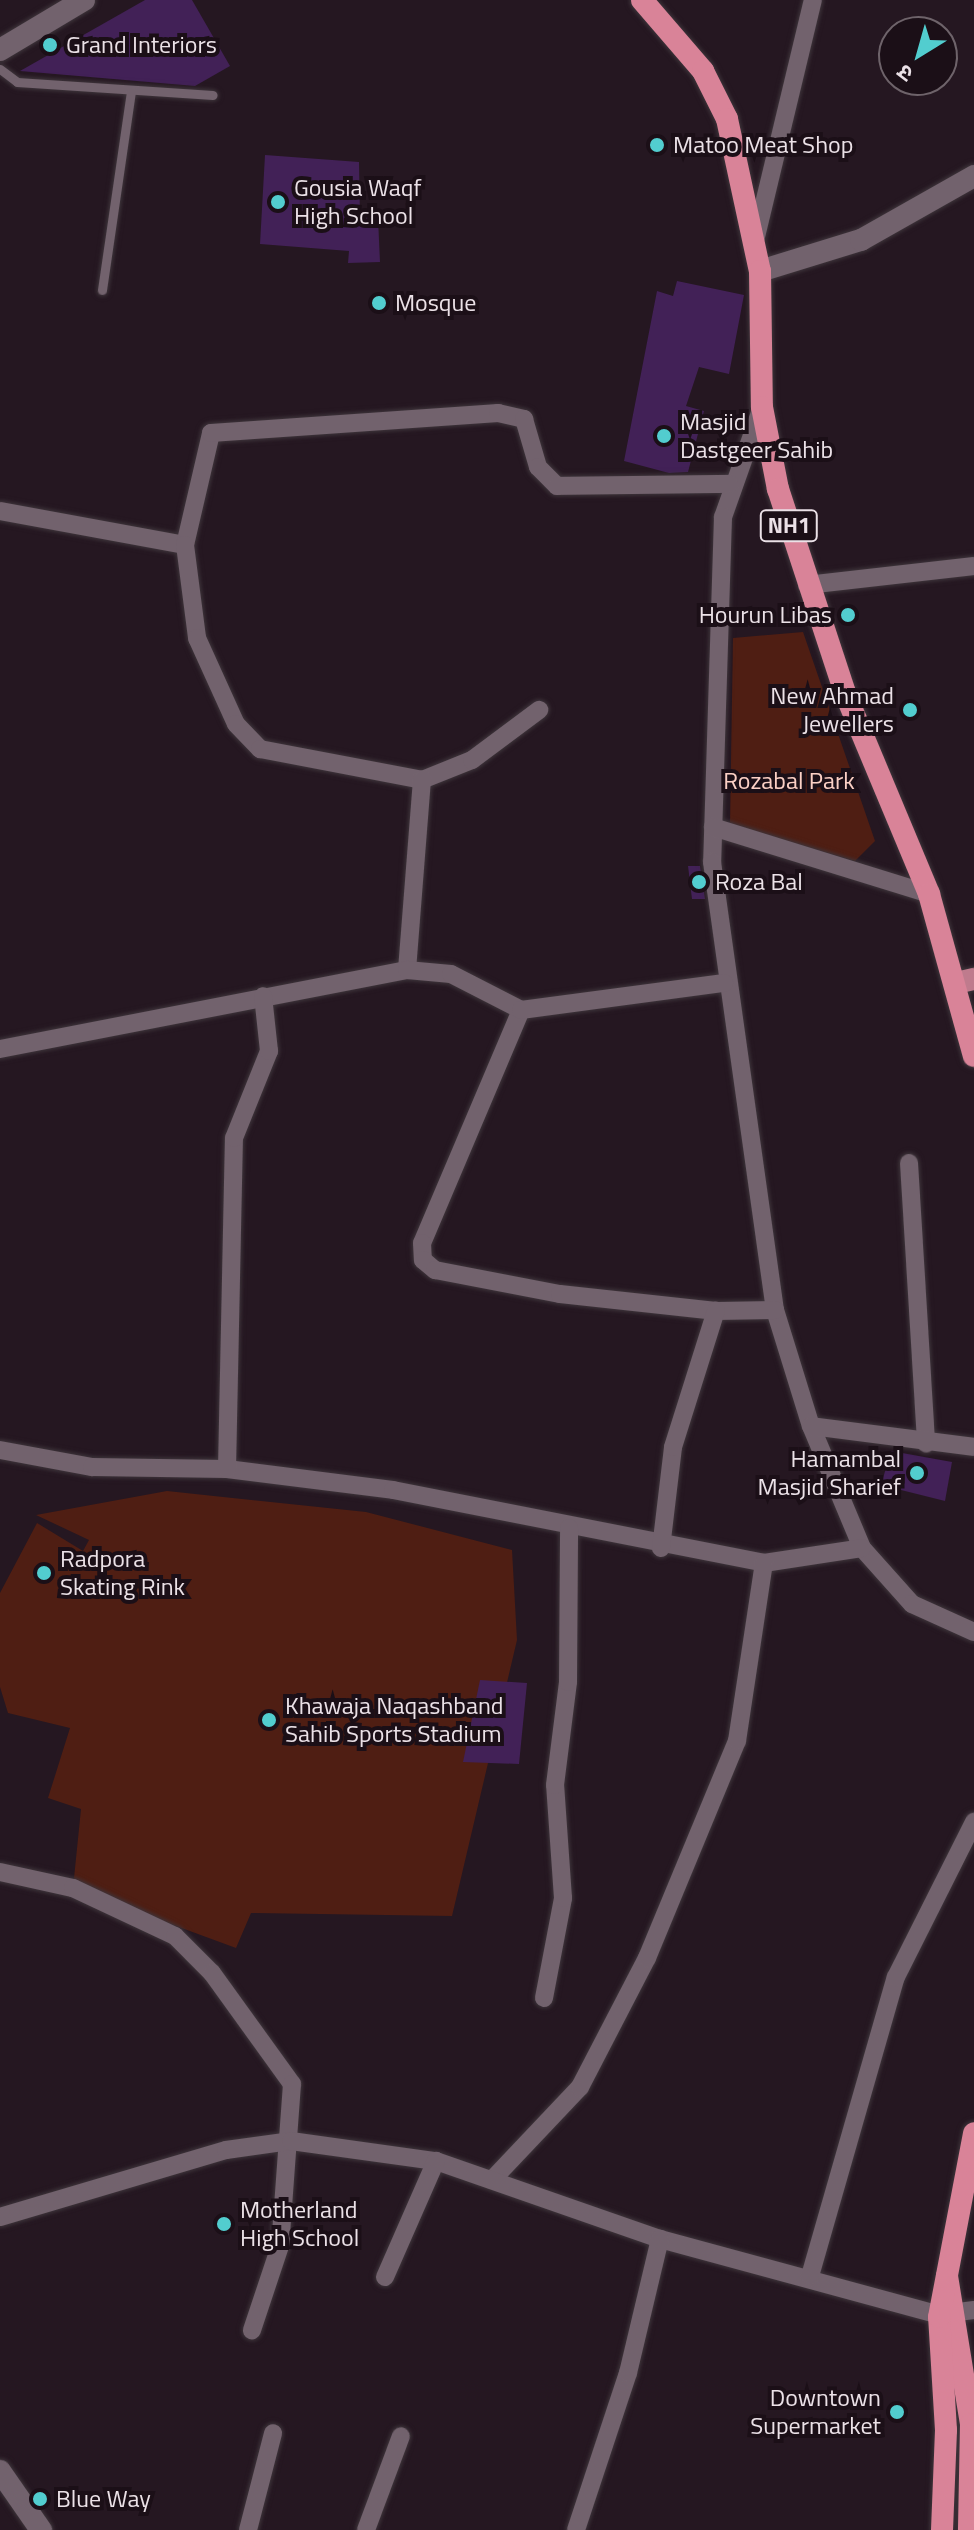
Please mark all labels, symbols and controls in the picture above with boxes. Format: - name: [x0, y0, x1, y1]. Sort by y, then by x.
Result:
- north arrow: [878, 16, 958, 96]
- place label: Grand Interiors: [66, 31, 217, 59]
- marker: Grand Interiors: [41, 36, 59, 54]
- text: उ: [889, 56, 920, 91]
- place label: Matoo Meat Shop: [673, 131, 853, 159]
- marker: Matoo Meat Shop: [648, 136, 666, 154]
- place label: Gousia Waqf High School: [294, 174, 421, 230]
- marker: Gousia Waqf High School: [269, 193, 287, 211]
- place label: Mosque: [395, 289, 476, 317]
- marker: Mosque: [370, 294, 388, 312]
- place label: Masjid Dastgeer Sahib: [680, 408, 833, 464]
- marker: Masjid Dastgeer Sahib: [655, 427, 673, 445]
- road number: NH1: [759, 508, 819, 544]
- place label: Hourun Libas: [699, 601, 832, 629]
- marker: Hourun Libas: [839, 606, 857, 624]
- place label: New Ahmad Jewellers: [770, 682, 894, 738]
- marker: New Ahmad Jewellers: [901, 701, 919, 719]
- park label: Rozabal Park: [723, 767, 855, 795]
- place label: Roza Bal: [715, 868, 803, 896]
- marker: Roza Bal: [690, 873, 708, 891]
- place label: Hamambal Masjid Sharief: [758, 1445, 901, 1501]
- marker: Hamambal Masjid Sharief: [908, 1464, 926, 1482]
- place label: Radpora Skating Rink: [60, 1545, 185, 1601]
- marker: Radpora Skating Rink: [35, 1564, 53, 1582]
- place label: Khawaja Naqashband Sahib Sports Stadium: [285, 1692, 503, 1748]
- marker: Khawaja Naqashband Sahib Sports Stadium: [260, 1711, 278, 1729]
- place label: Motherland High School: [240, 2196, 359, 2252]
- marker: Motherland High School: [215, 2215, 233, 2233]
- place label: Downtown Supermarket: [750, 2384, 881, 2440]
- marker: Downtown Supermarket: [888, 2403, 906, 2421]
- place label: Blue Way: [56, 2485, 151, 2513]
- marker: Blue Way: [31, 2490, 49, 2508]

